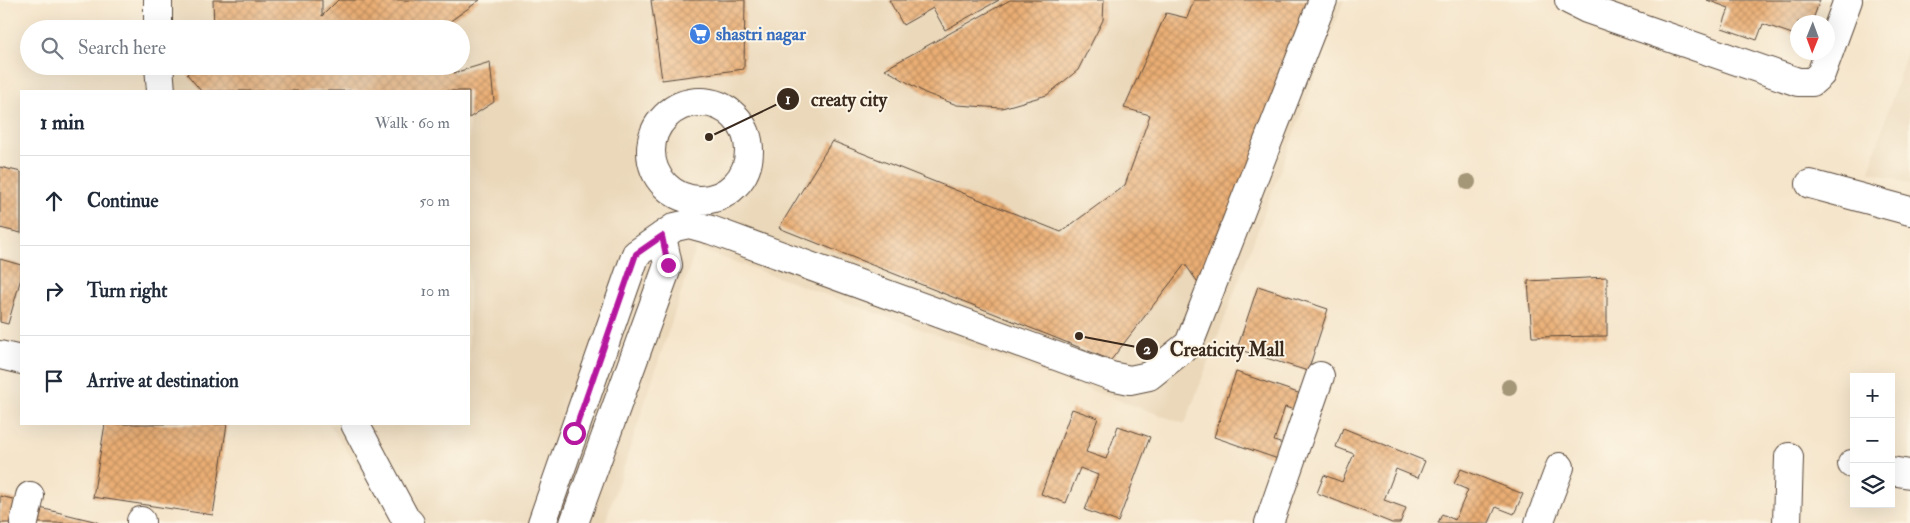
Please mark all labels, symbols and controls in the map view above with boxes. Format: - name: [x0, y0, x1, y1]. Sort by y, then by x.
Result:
- north arrow: [1790, 15, 1835, 60]
- search box: [20, 20, 470, 75]
- supermarket icon: shastri nagar: [688, 22, 712, 46]
- place label: shastri nagar: [716, 23, 806, 46]
- icon: search: [38, 34, 66, 62]
- text: Search here: [78, 36, 166, 60]
- callout: creaty city: [776, 82, 897, 116]
- text: creaty city: [811, 88, 888, 113]
- text: 1: [785, 90, 791, 109]
- text: 1 min: [40, 109, 85, 136]
- text: Walk · 60 m: [375, 113, 450, 133]
- icon: ahead: [40, 187, 68, 215]
- text: Continue: [87, 189, 158, 213]
- text: 50 m: [419, 191, 450, 211]
- route end: [657, 254, 680, 277]
- icon: right: [40, 277, 68, 305]
- text: Turn right: [87, 279, 167, 303]
- text: 10 m: [420, 281, 450, 301]
- callout: Creaticity Mall: [1134, 332, 1294, 366]
- text: Creaticity Mall: [1170, 338, 1284, 363]
- text: 2: [1143, 340, 1151, 359]
- icon: arrive: [40, 367, 68, 395]
- text: Arrive at destination: [87, 369, 239, 393]
- map controls: [1850, 373, 1895, 508]
- button: +: [1850, 373, 1895, 418]
- button: −: [1850, 418, 1895, 463]
- route start: [563, 422, 586, 445]
- button: layers: [1850, 463, 1895, 508]

